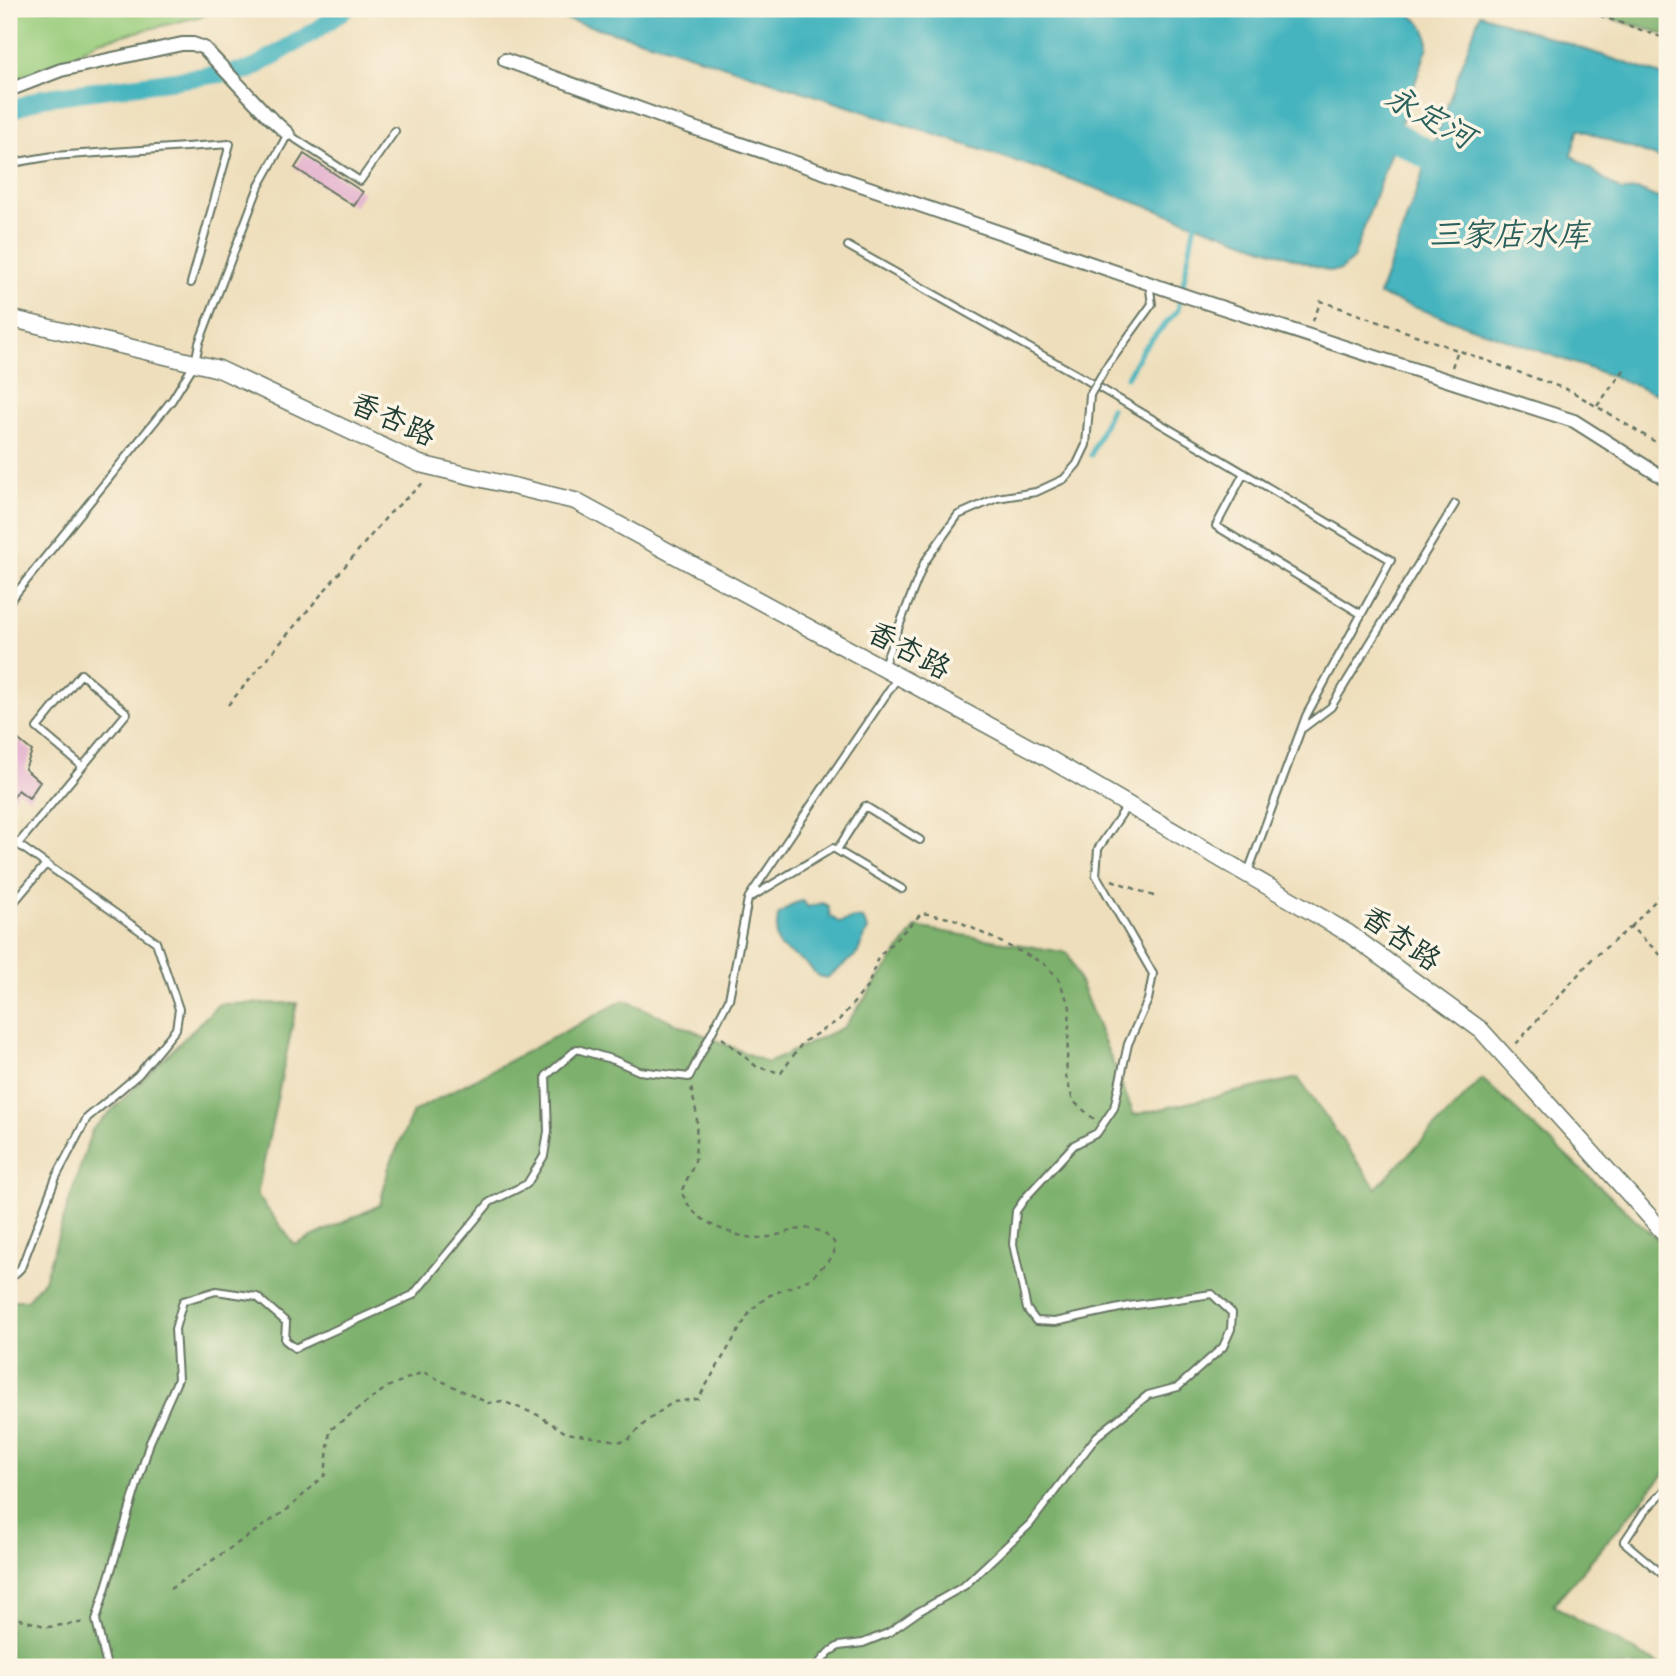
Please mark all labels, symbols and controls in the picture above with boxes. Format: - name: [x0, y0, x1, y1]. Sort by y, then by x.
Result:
- water label: 永定河: [1378, 76, 1486, 161]
- water label: 三家店水库: [1429, 214, 1592, 255]
- street label: 香杏路: [344, 383, 442, 455]
- street label: 香杏路: [860, 612, 958, 688]
- street label: 香杏路: [1353, 897, 1449, 979]

